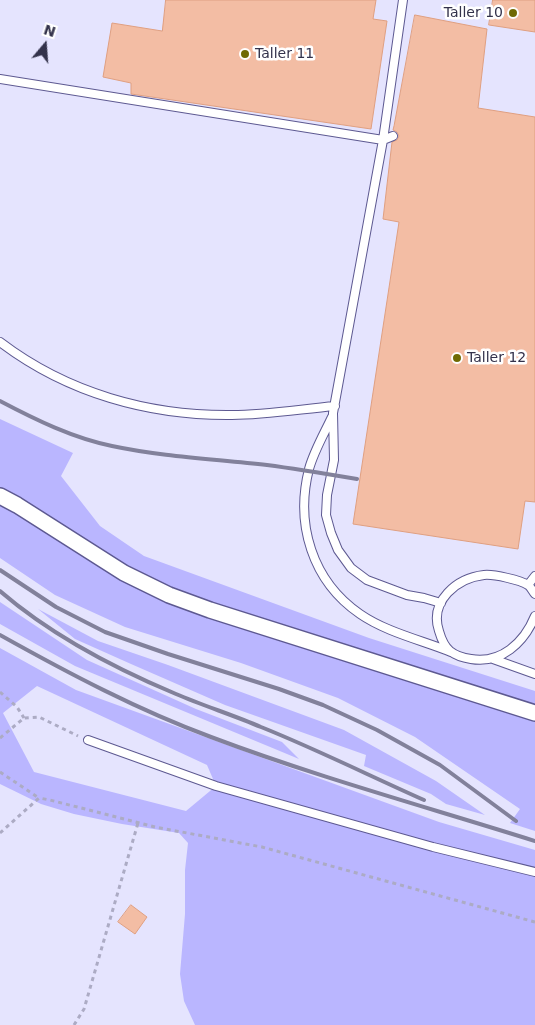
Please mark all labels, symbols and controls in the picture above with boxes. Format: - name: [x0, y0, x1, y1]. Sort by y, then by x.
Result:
- place label: Taller 10: [444, 5, 503, 21]
- marker: Taller 10: [507, 7, 519, 19]
- north arrow: [20, 20, 70, 70]
- text: N: [42, 21, 58, 40]
- place label: Taller 11: [255, 46, 314, 62]
- marker: Taller 11: [239, 48, 251, 60]
- place label: Taller 12: [467, 350, 526, 366]
- marker: Taller 12: [451, 352, 463, 364]

